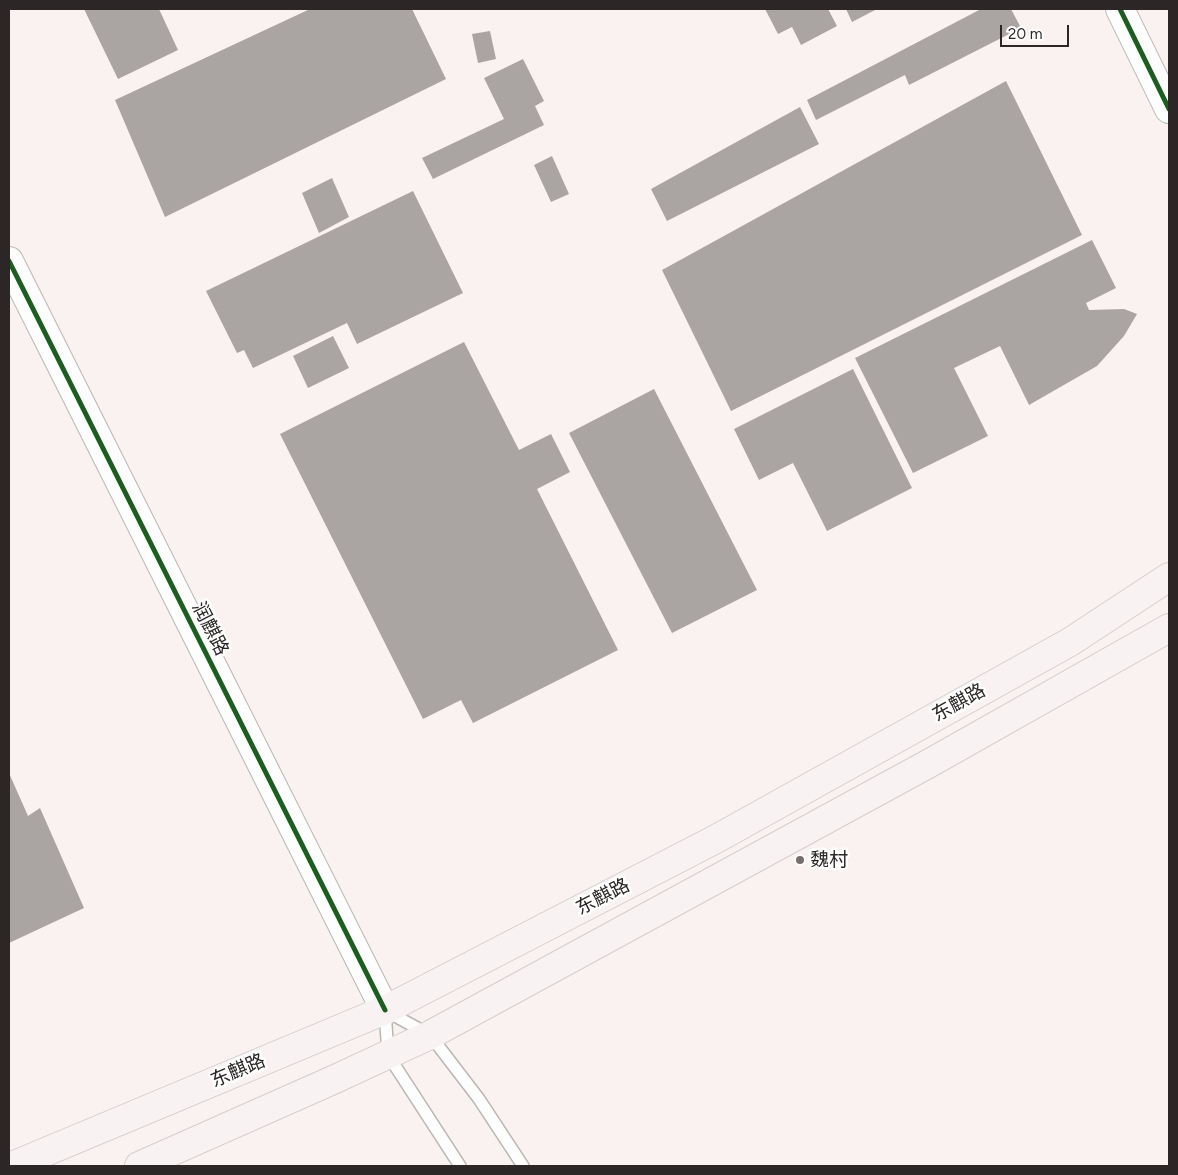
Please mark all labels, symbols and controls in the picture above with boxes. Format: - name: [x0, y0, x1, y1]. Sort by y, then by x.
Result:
- scale bar: [1003, 15, 1072, 47]
- text: 20 m: [1008, 25, 1042, 43]
- street label: 润麒路: [187, 598, 233, 660]
- street label: 东麒路: [929, 679, 989, 727]
- place label: 魏村: [810, 849, 848, 871]
- marker: 魏村: [794, 854, 806, 866]
- street label: 东麒路: [572, 874, 634, 920]
- street label: 东麒路: [207, 1049, 269, 1093]

